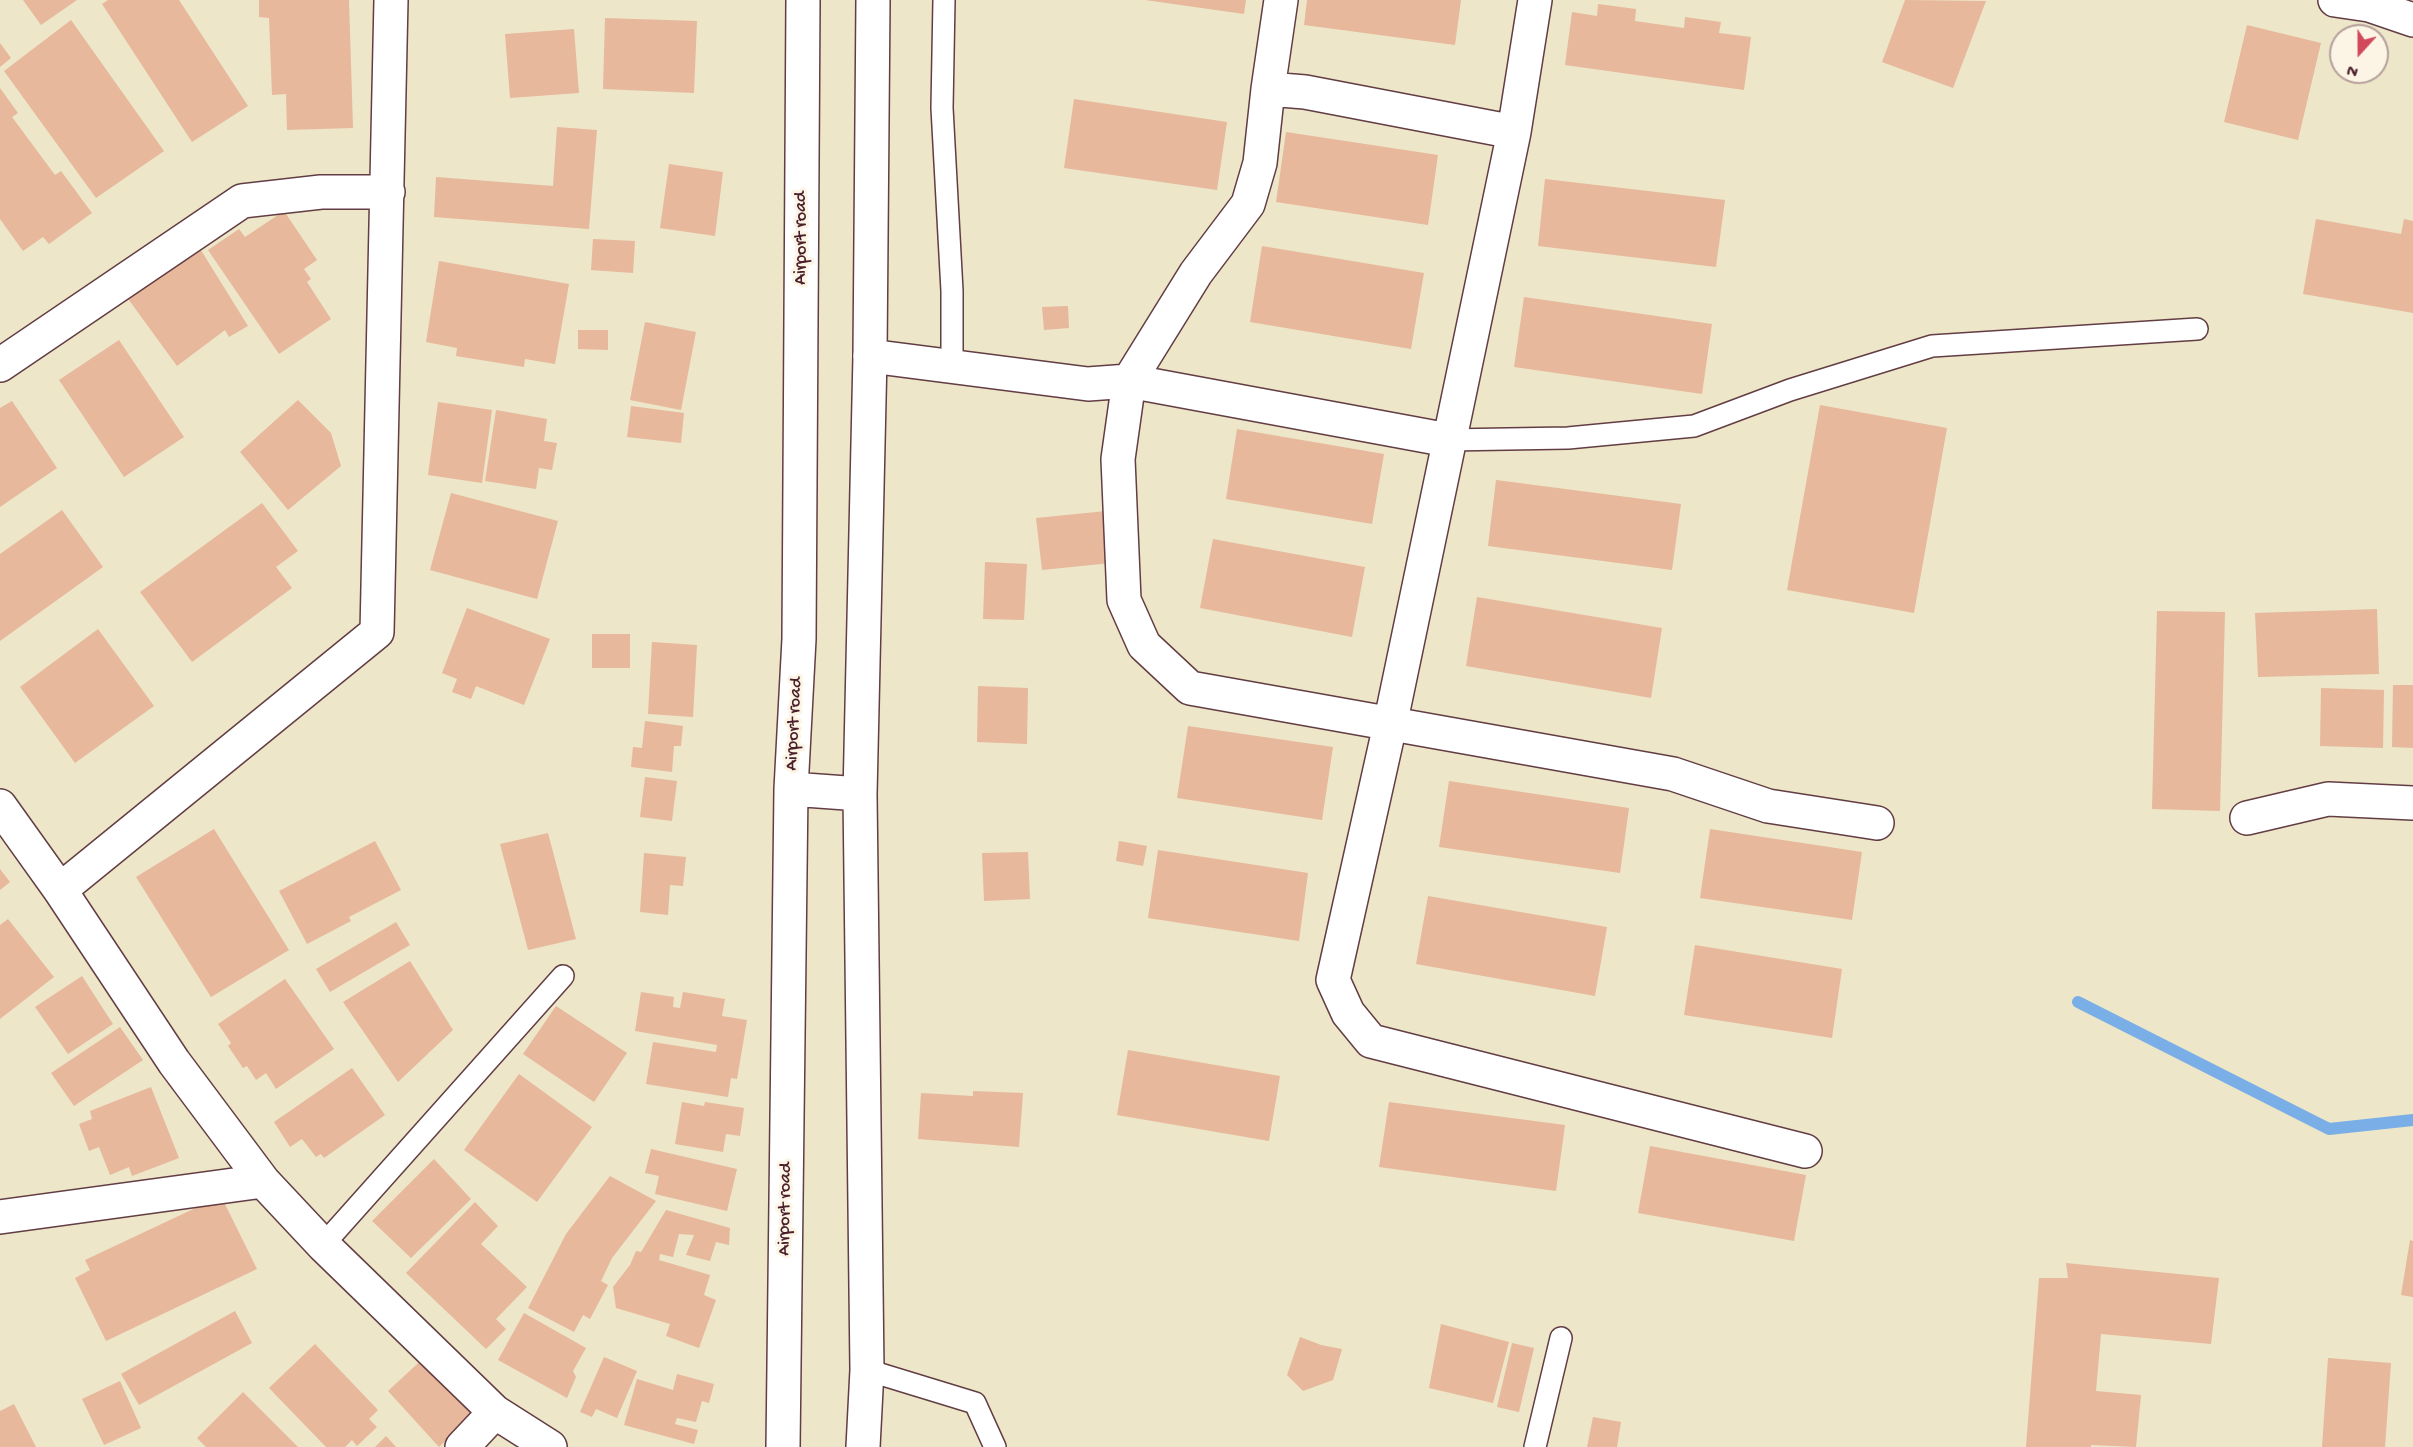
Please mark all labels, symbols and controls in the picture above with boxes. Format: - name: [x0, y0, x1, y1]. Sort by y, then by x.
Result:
- north arrow: [2329, 24, 2389, 84]
- text: N: [2345, 59, 2361, 80]
- street label: Airport road: [791, 191, 813, 285]
- street label: Airport road: [782, 677, 808, 771]
- street label: Airport road: [774, 1162, 798, 1256]

